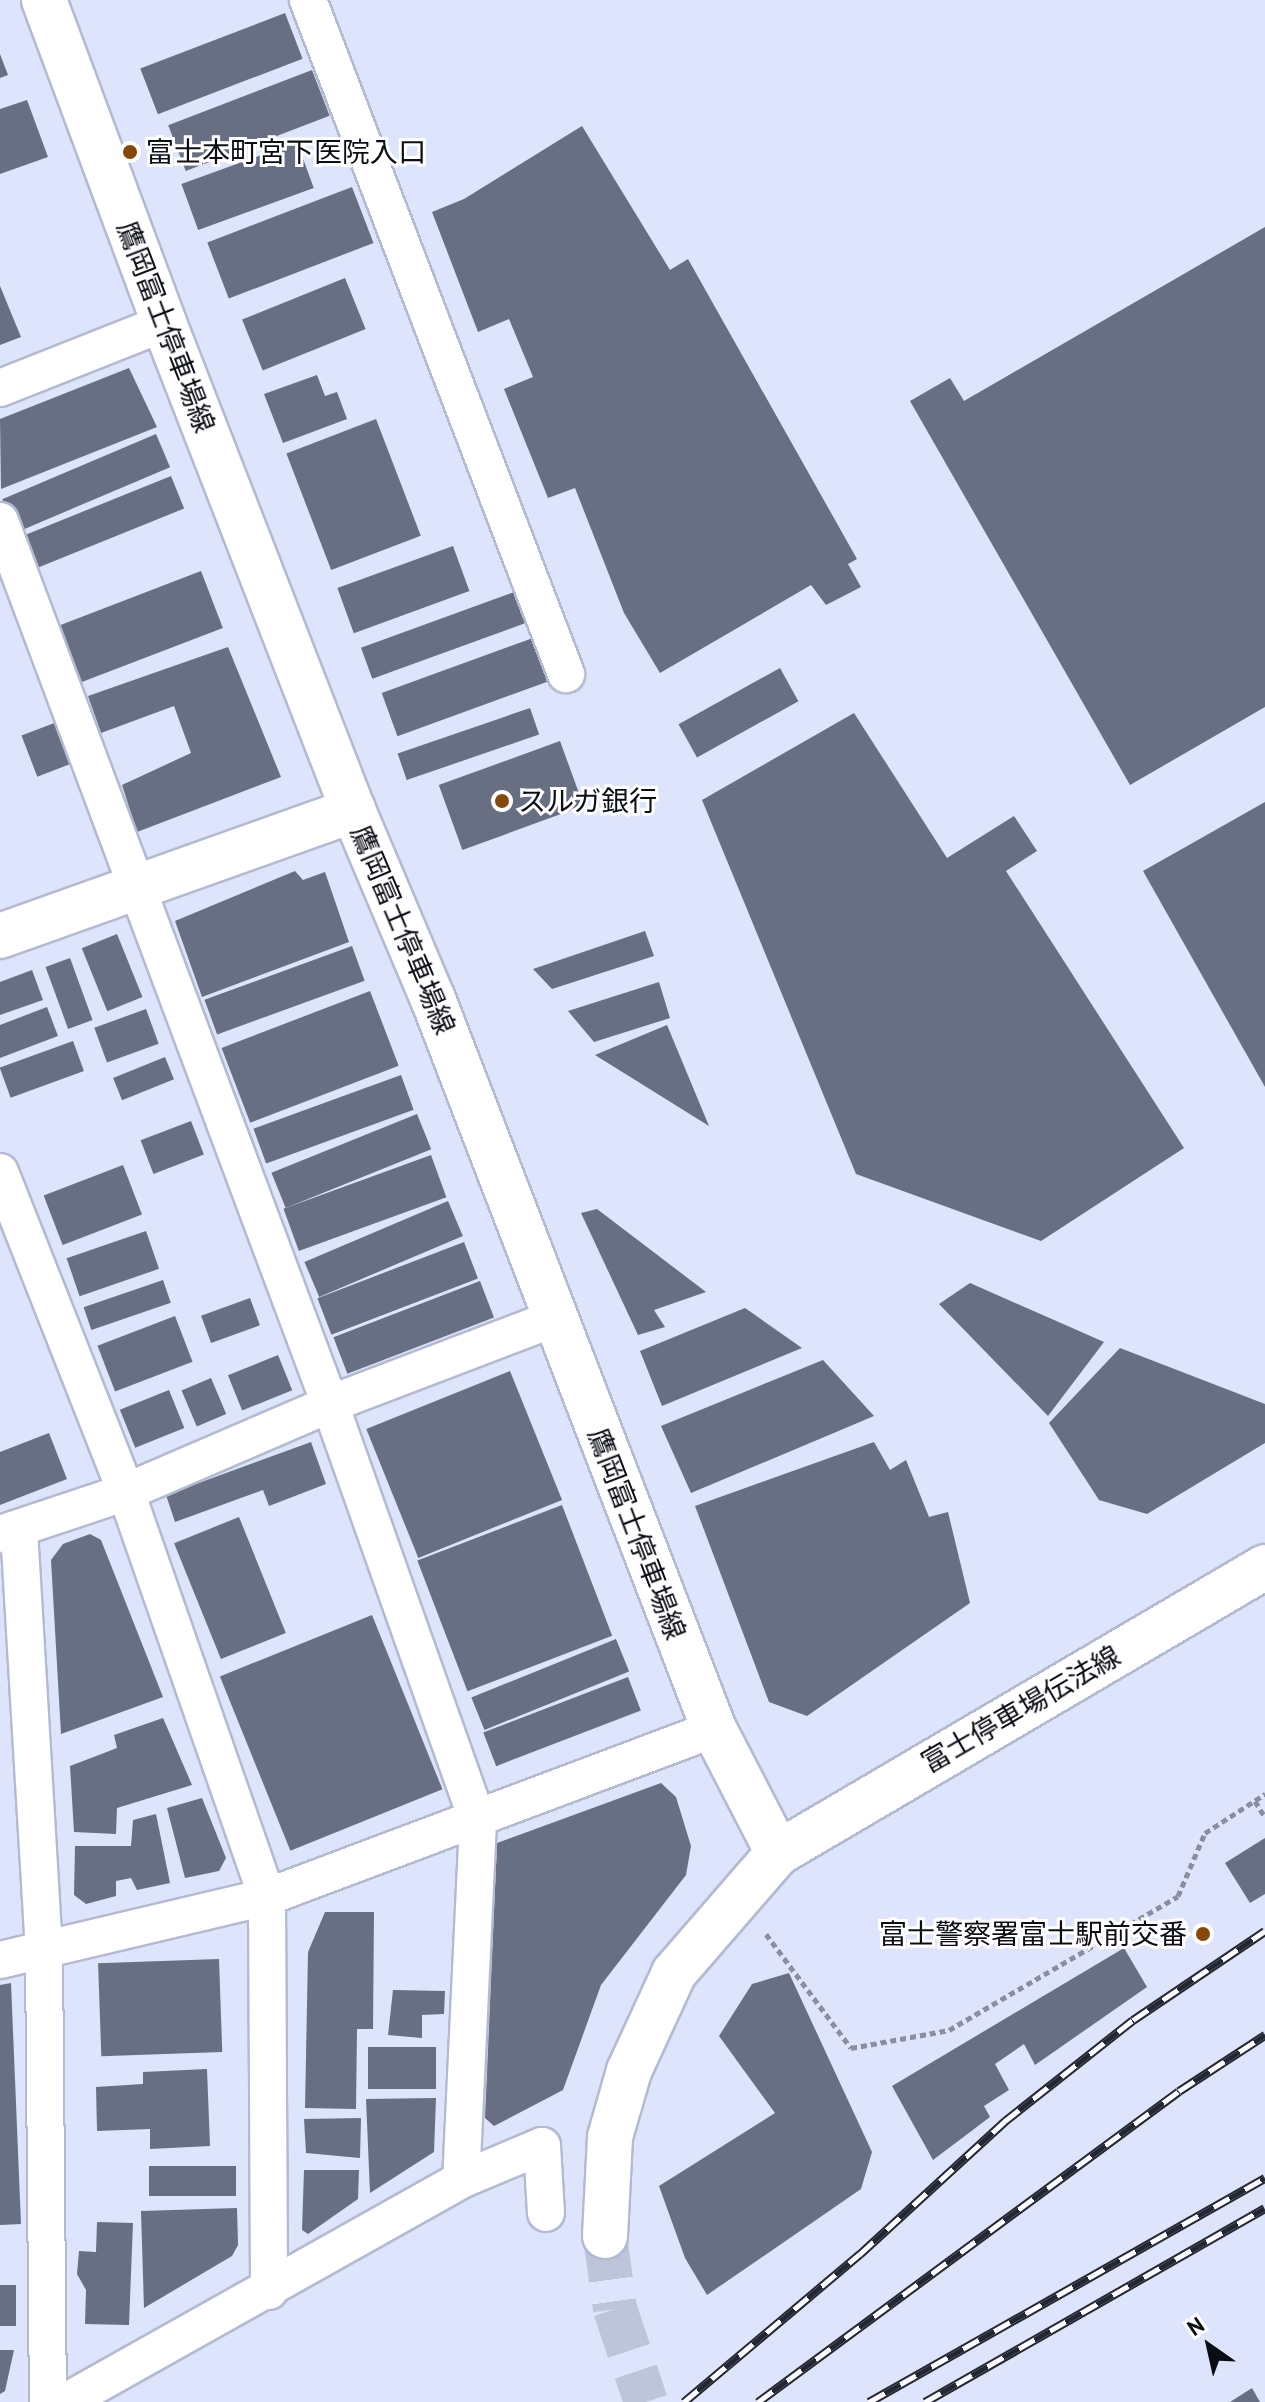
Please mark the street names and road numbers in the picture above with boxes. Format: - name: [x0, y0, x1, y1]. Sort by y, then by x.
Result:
- street label: 鷹岡富士停車場線: [110, 216, 222, 438]
- street label: 鷹岡富士停車場線: [344, 820, 462, 1040]
- street label: 鷹岡富士停車場線: [581, 1423, 693, 1645]
- street label: 富士停車場伝法線: [916, 1638, 1126, 1780]

